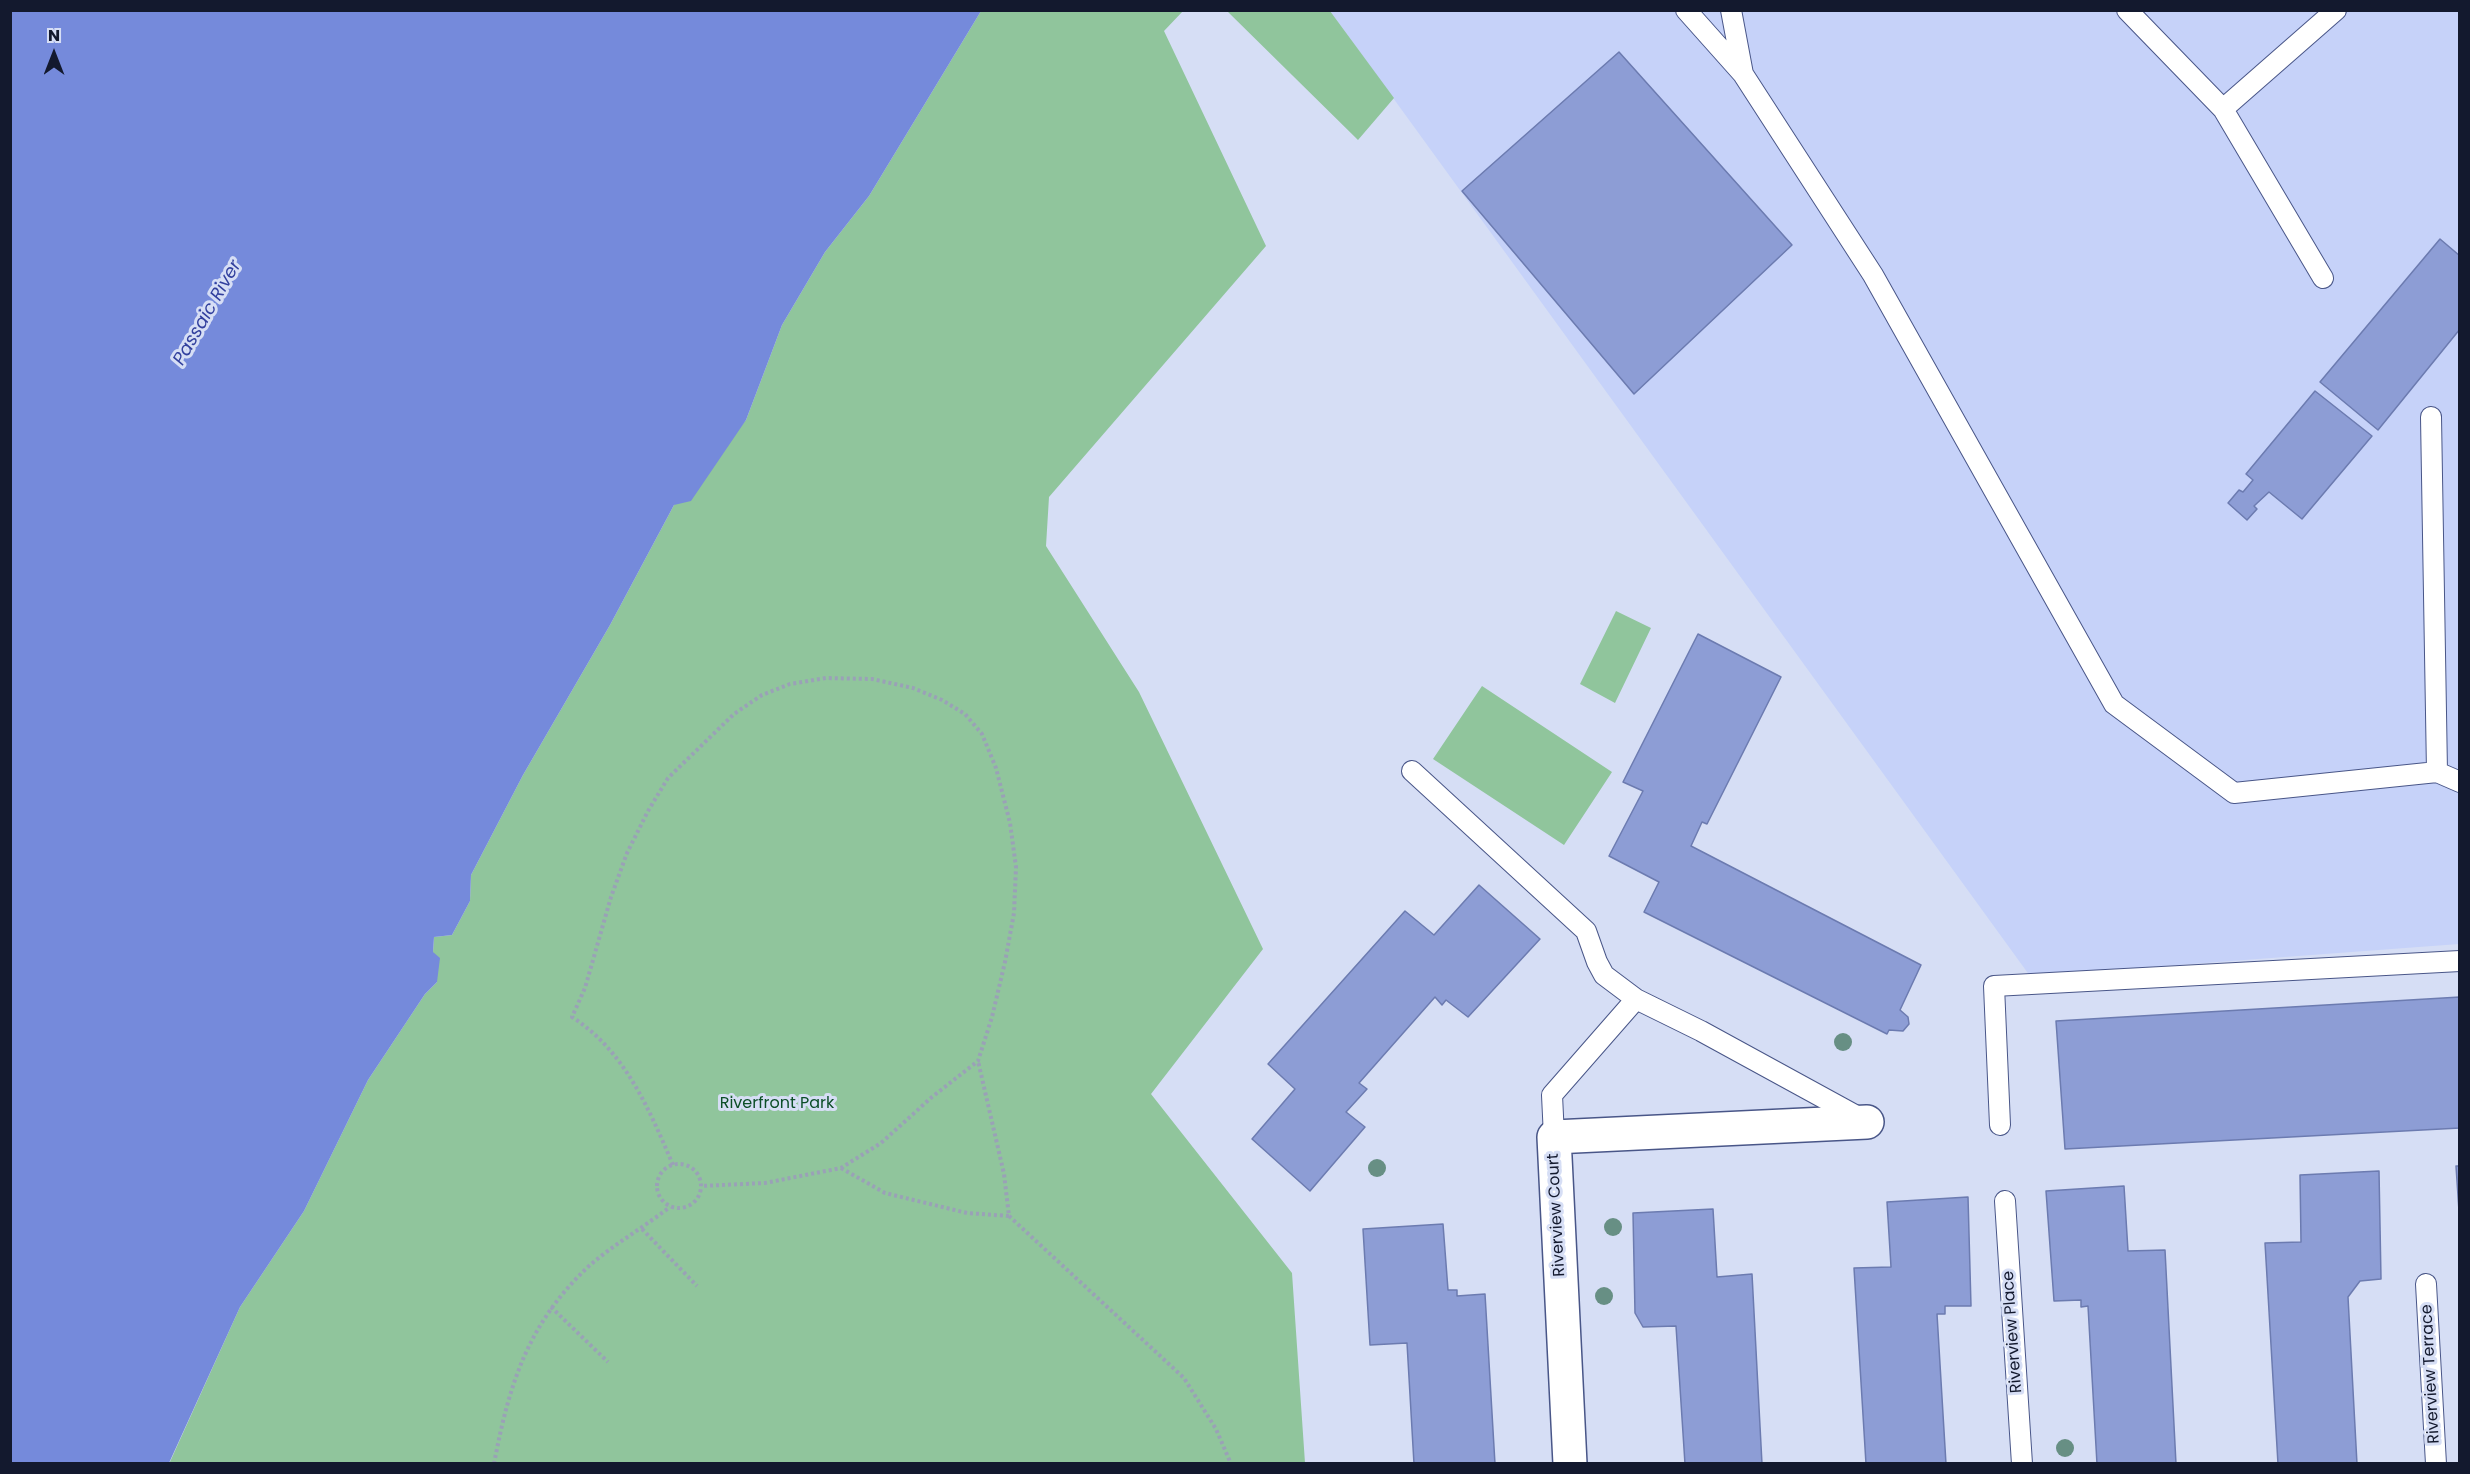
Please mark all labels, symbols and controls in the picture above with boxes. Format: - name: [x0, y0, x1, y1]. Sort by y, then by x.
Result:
- north arrow: [24, 24, 84, 84]
- text: N: [48, 24, 60, 47]
- water label: Passaic River: [169, 257, 247, 369]
- park label: Riverfront Park: [720, 1094, 834, 1114]
- street label: Riverview Court: [1544, 1153, 1570, 1277]
- street label: Riverview Place: [1999, 1270, 2027, 1394]
- street label: Riverview Terrace: [2418, 1304, 2444, 1444]

